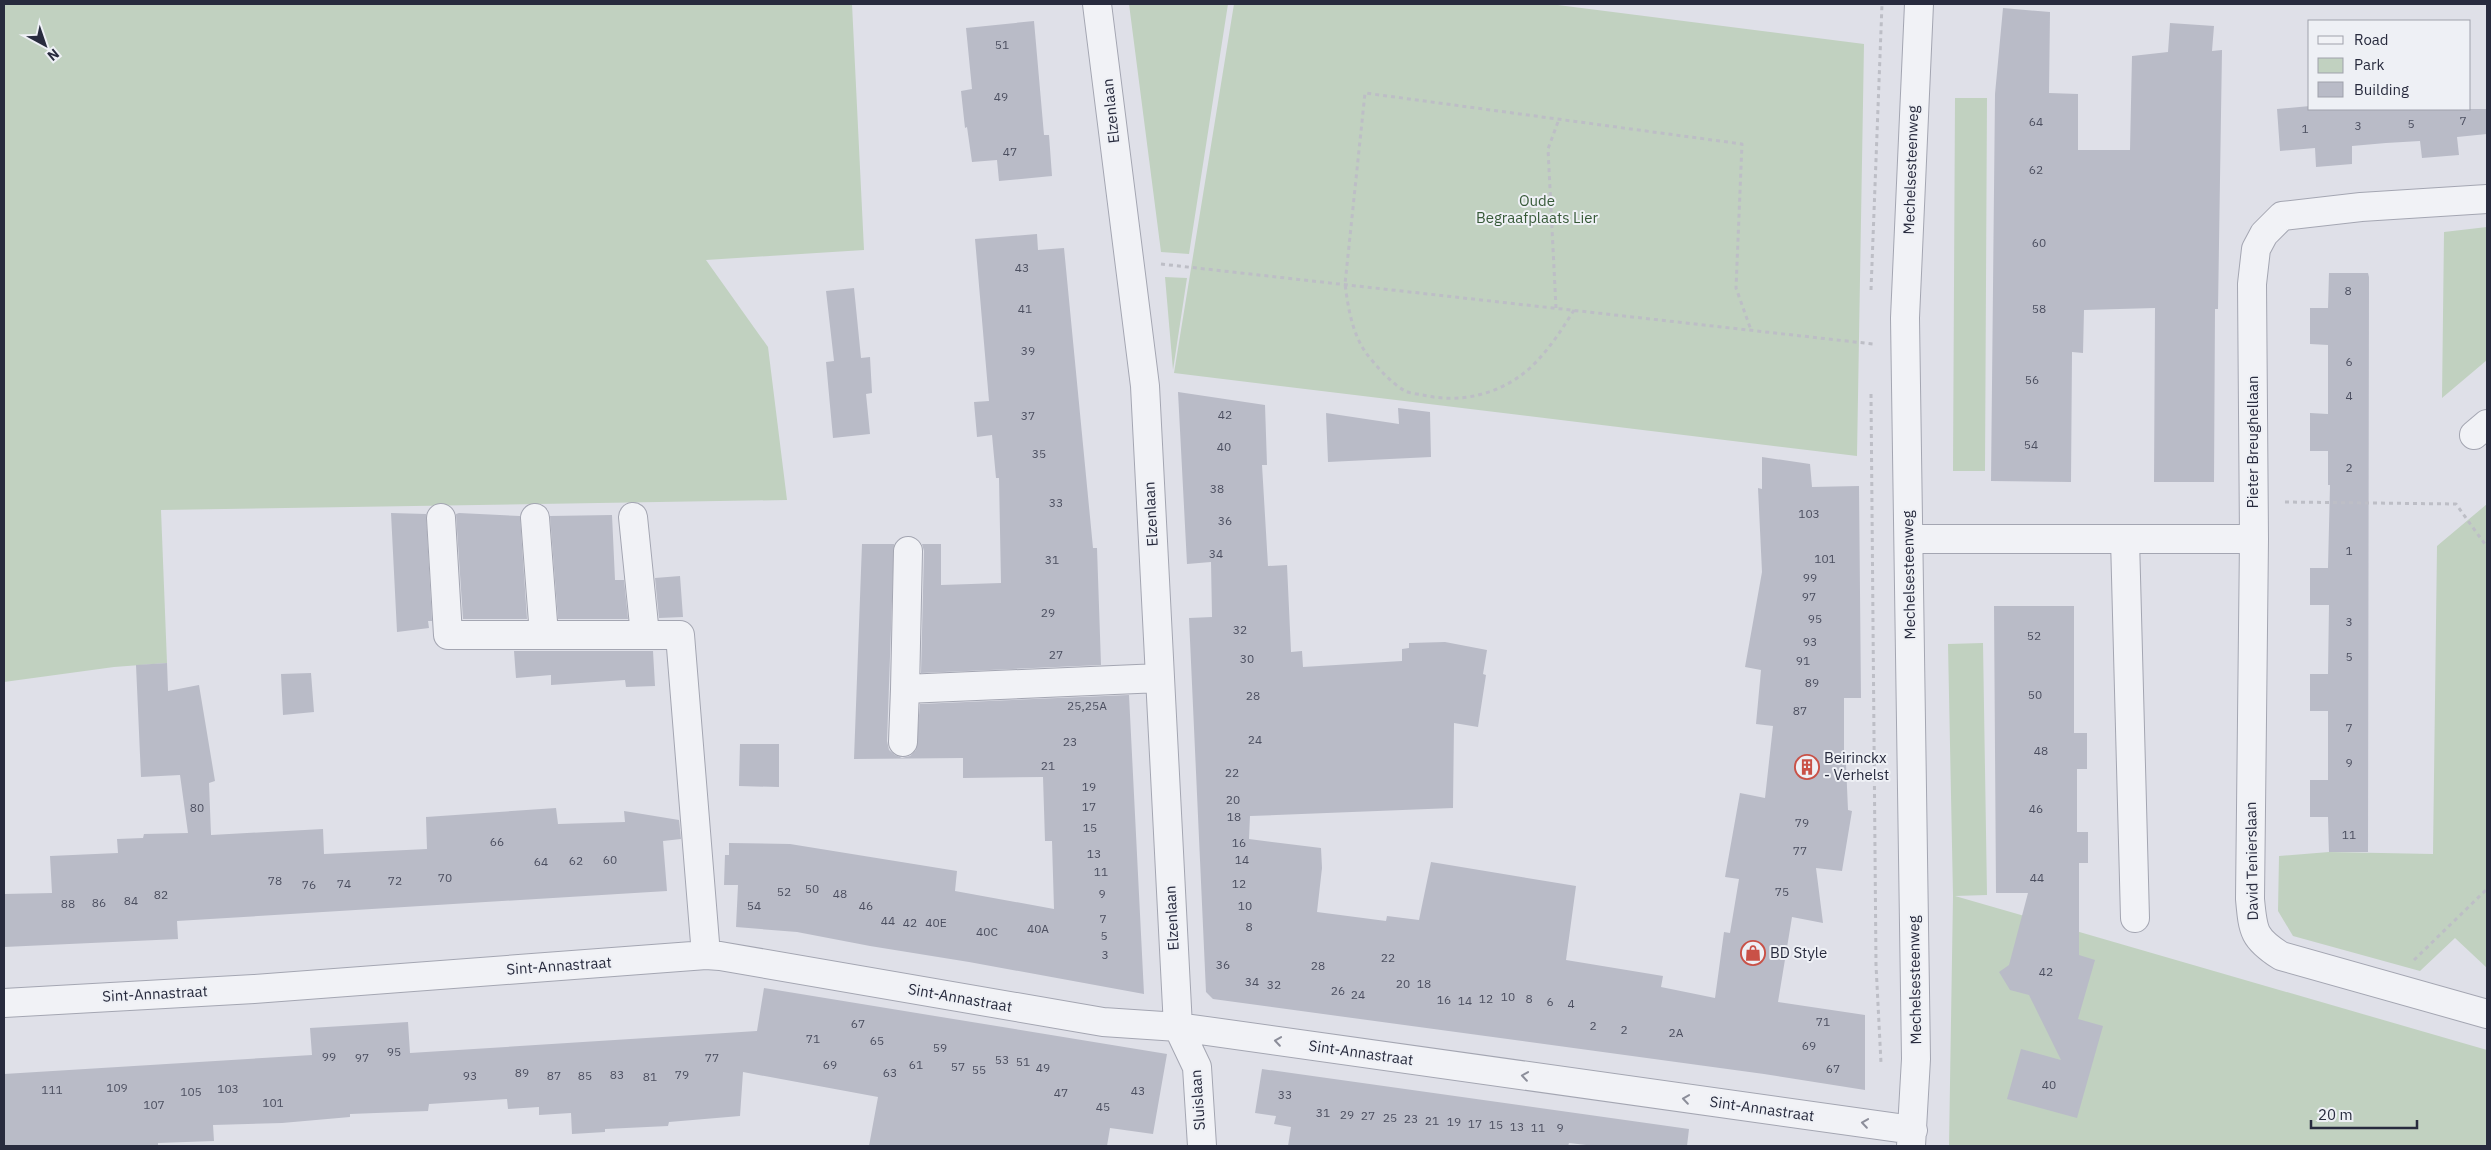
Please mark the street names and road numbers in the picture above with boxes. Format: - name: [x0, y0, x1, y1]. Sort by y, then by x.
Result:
- street label: Elzenlaan: [1098, 78, 1123, 144]
- street label: Mechelsesteenweg: [1899, 105, 1922, 235]
- street label: Pieter Breughellaan: [2243, 376, 2262, 508]
- street label: Elzenlaan: [1139, 481, 1162, 547]
- street label: Mechelsesteenweg: [1898, 510, 1919, 640]
- street label: David Tenierslaan: [2241, 801, 2262, 921]
- street label: Elzenlaan: [1160, 885, 1183, 951]
- street label: Mechelsesteenweg: [1904, 915, 1925, 1045]
- street label: Sint-Annastraat: [506, 952, 612, 979]
- street label: Sint-Annastraat: [906, 979, 1014, 1016]
- street label: Sint-Annastraat: [102, 981, 208, 1006]
- street label: Sint-Annastraat: [1308, 1036, 1415, 1069]
- street label: Sluislaan: [1186, 1069, 1209, 1131]
- street label: Sint-Annastraat: [1709, 1092, 1816, 1125]

